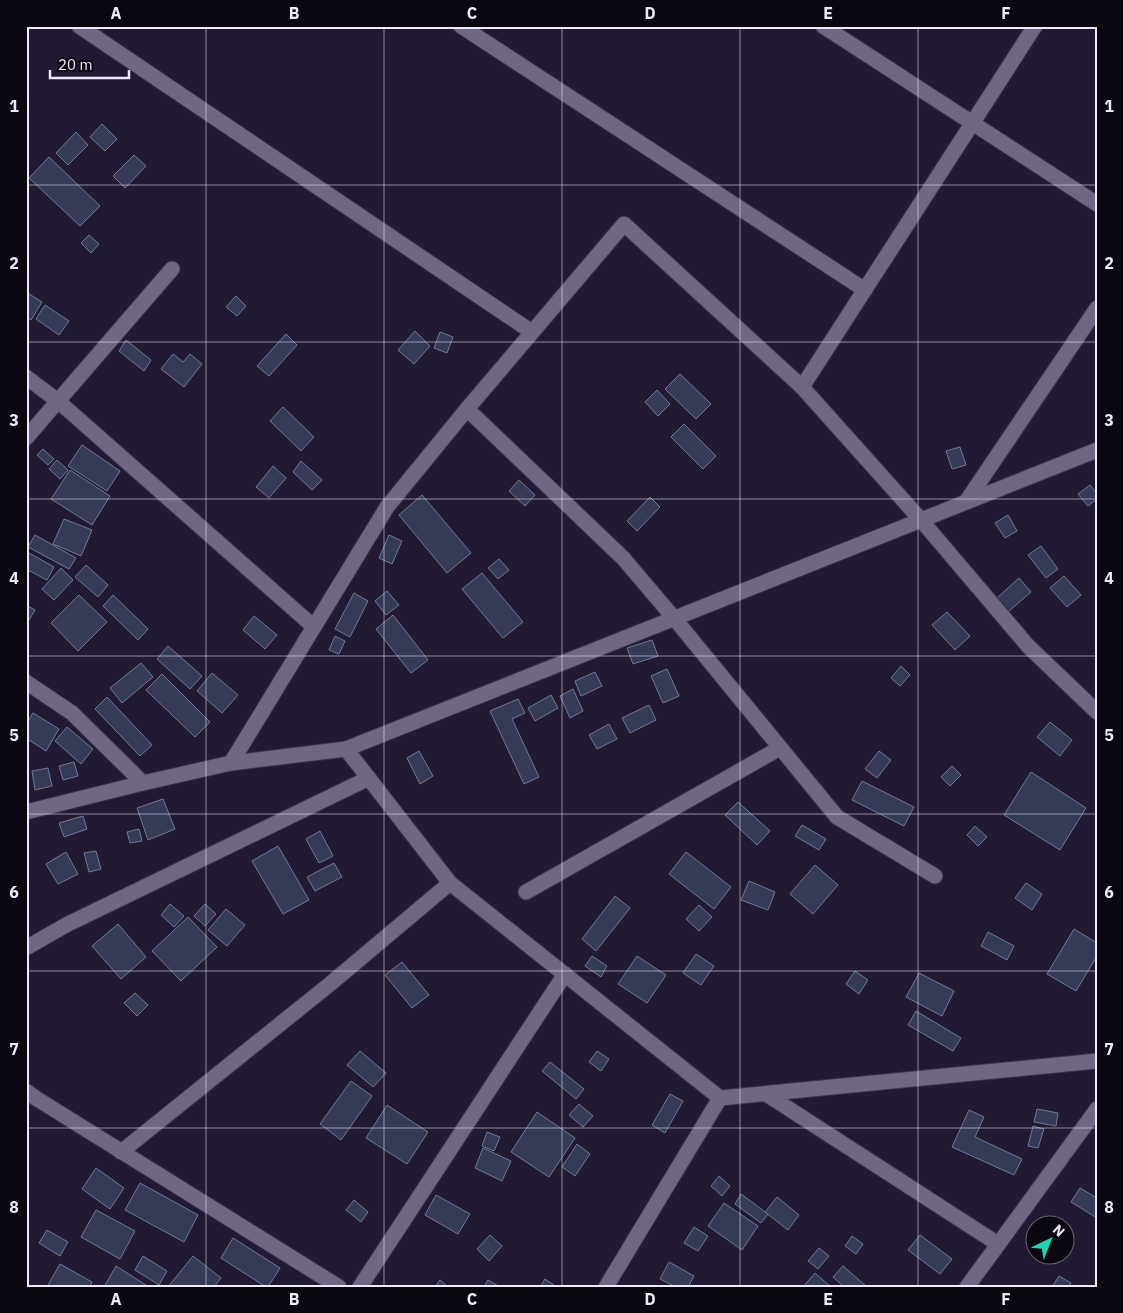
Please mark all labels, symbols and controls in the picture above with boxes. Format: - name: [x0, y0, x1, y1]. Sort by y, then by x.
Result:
- text: A: [111, 3, 122, 23]
- text: B: [289, 3, 300, 23]
- text: C: [467, 3, 477, 23]
- text: D: [644, 3, 656, 23]
- text: E: [823, 3, 833, 23]
- text: F: [1001, 3, 1011, 23]
- scale bar: [50, 48, 129, 80]
- text: 20 m: [58, 55, 93, 74]
- text: 1: [9, 96, 19, 116]
- text: 1: [1104, 96, 1114, 116]
- text: 2: [9, 253, 19, 273]
- text: 2: [1104, 253, 1114, 273]
- text: 3: [9, 410, 19, 430]
- text: 3: [1104, 410, 1114, 430]
- text: 4: [9, 568, 19, 588]
- text: 4: [1104, 568, 1114, 588]
- text: 5: [9, 725, 19, 745]
- text: 5: [1104, 725, 1114, 745]
- text: 6: [9, 882, 19, 902]
- text: 6: [1104, 882, 1114, 902]
- text: 7: [9, 1039, 19, 1059]
- text: 7: [1104, 1039, 1114, 1059]
- text: 8: [9, 1197, 19, 1217]
- text: 8: [1104, 1197, 1114, 1217]
- north arrow: [1026, 1216, 1076, 1266]
- text: N: [1049, 1220, 1069, 1241]
- text: A: [111, 1289, 122, 1309]
- text: B: [289, 1289, 300, 1309]
- text: C: [467, 1289, 477, 1309]
- text: D: [644, 1289, 656, 1309]
- text: E: [823, 1289, 833, 1309]
- text: F: [1001, 1289, 1011, 1309]

